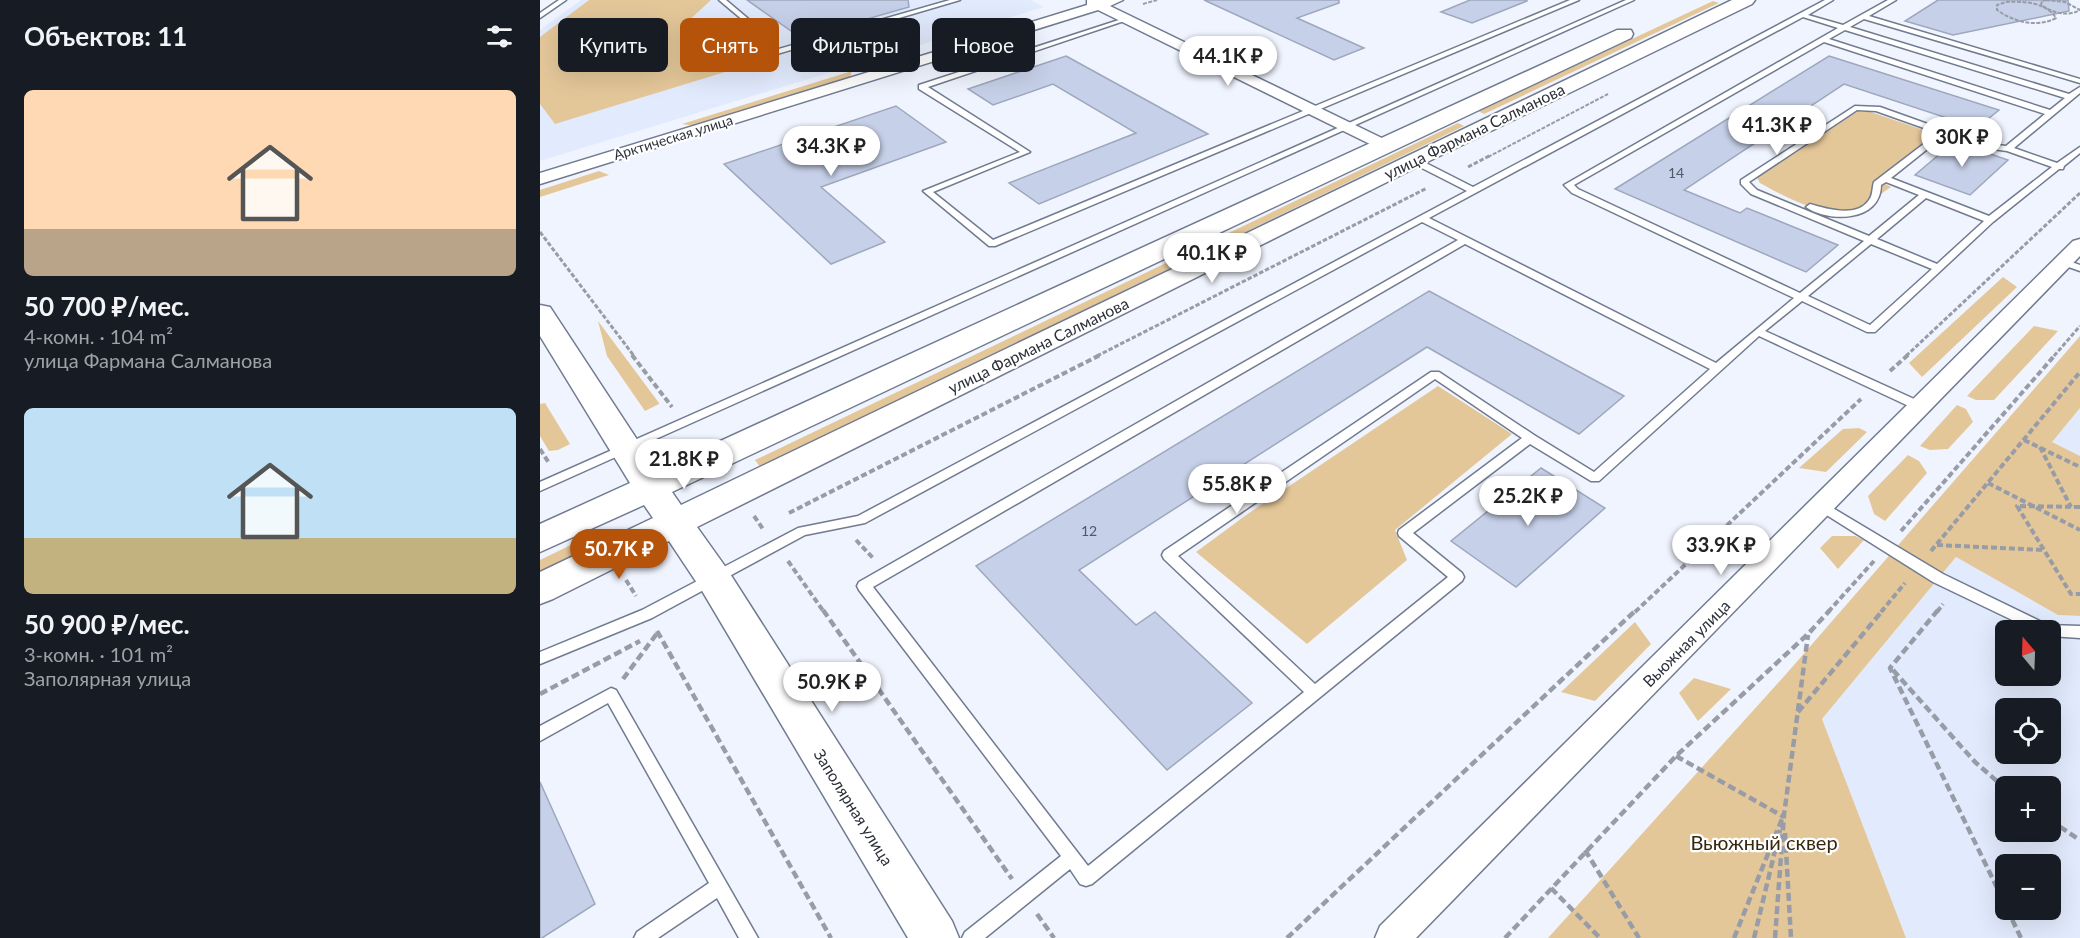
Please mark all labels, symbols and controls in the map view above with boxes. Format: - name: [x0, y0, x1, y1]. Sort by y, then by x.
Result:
- chip: Купить: [558, 18, 668, 72]
- chip: Снять: [680, 18, 779, 72]
- chip: Фильтры: [791, 18, 920, 72]
- chip: Новое: [932, 18, 1035, 72]
- text: Объектов: 11: [24, 20, 187, 52]
- icon: filters: [483, 20, 516, 53]
- pin: 44.1K ₽: [1173, 36, 1283, 87]
- text: 44.1K ₽: [1193, 43, 1263, 67]
- street label: улица Фармана Салманова: [1381, 79, 1567, 183]
- pin: 41.3K ₽: [1722, 105, 1832, 156]
- street label: Арктическая улица: [611, 111, 735, 163]
- text: 41.3K ₽: [1742, 112, 1812, 136]
- pin: 30K ₽: [1920, 117, 2004, 168]
- text: 30K ₽: [1935, 124, 1989, 148]
- pin: 34.3K ₽: [776, 126, 886, 177]
- icon: home: [216, 129, 324, 237]
- text: 34.3K ₽: [796, 133, 866, 157]
- house number: 14: [1668, 164, 1684, 181]
- pin: 40.1K ₽: [1157, 233, 1267, 284]
- text: 40.1K ₽: [1177, 240, 1247, 264]
- text: 50 700 ₽/мес.: [24, 290, 190, 322]
- street label: улица Фармана Салманова: [945, 293, 1131, 397]
- text: 4-комн. · 104 m²: [24, 324, 173, 348]
- text: улица Фармана Салманова: [24, 348, 272, 372]
- pin: 21.8K ₽: [629, 439, 739, 490]
- text: 21.8K ₽: [649, 446, 719, 470]
- icon: home: [216, 447, 324, 555]
- pin: 55.8K ₽: [1182, 464, 1292, 515]
- text: 55.8K ₽: [1202, 471, 1272, 495]
- pin: 25.2K ₽: [1473, 476, 1583, 527]
- text: 25.2K ₽: [1493, 483, 1563, 507]
- house number: 12: [1081, 522, 1097, 539]
- pin: 33.9K ₽: [1666, 525, 1776, 576]
- pin: 50.7K ₽: [564, 529, 674, 580]
- text: 33.9K ₽: [1686, 532, 1756, 556]
- text: 50.7K ₽: [584, 536, 654, 560]
- street label: Вьюжная улица: [1639, 596, 1733, 690]
- text: 50 900 ₽/мес.: [24, 608, 190, 640]
- north arrow: [1995, 620, 2061, 686]
- map controls: [1995, 620, 2061, 920]
- text: 3-комн. · 101 m²: [24, 642, 173, 666]
- pin: 50.9K ₽: [777, 662, 887, 713]
- text: Заполярная улица: [24, 666, 191, 690]
- text: 50.9K ₽: [797, 669, 867, 693]
- button: locate: [1995, 698, 2061, 764]
- street label: Заполярная улица: [811, 745, 897, 869]
- button: +: [1995, 776, 2061, 842]
- park label: Вьюжный сквер: [1690, 830, 1838, 854]
- button: −: [1995, 854, 2061, 920]

